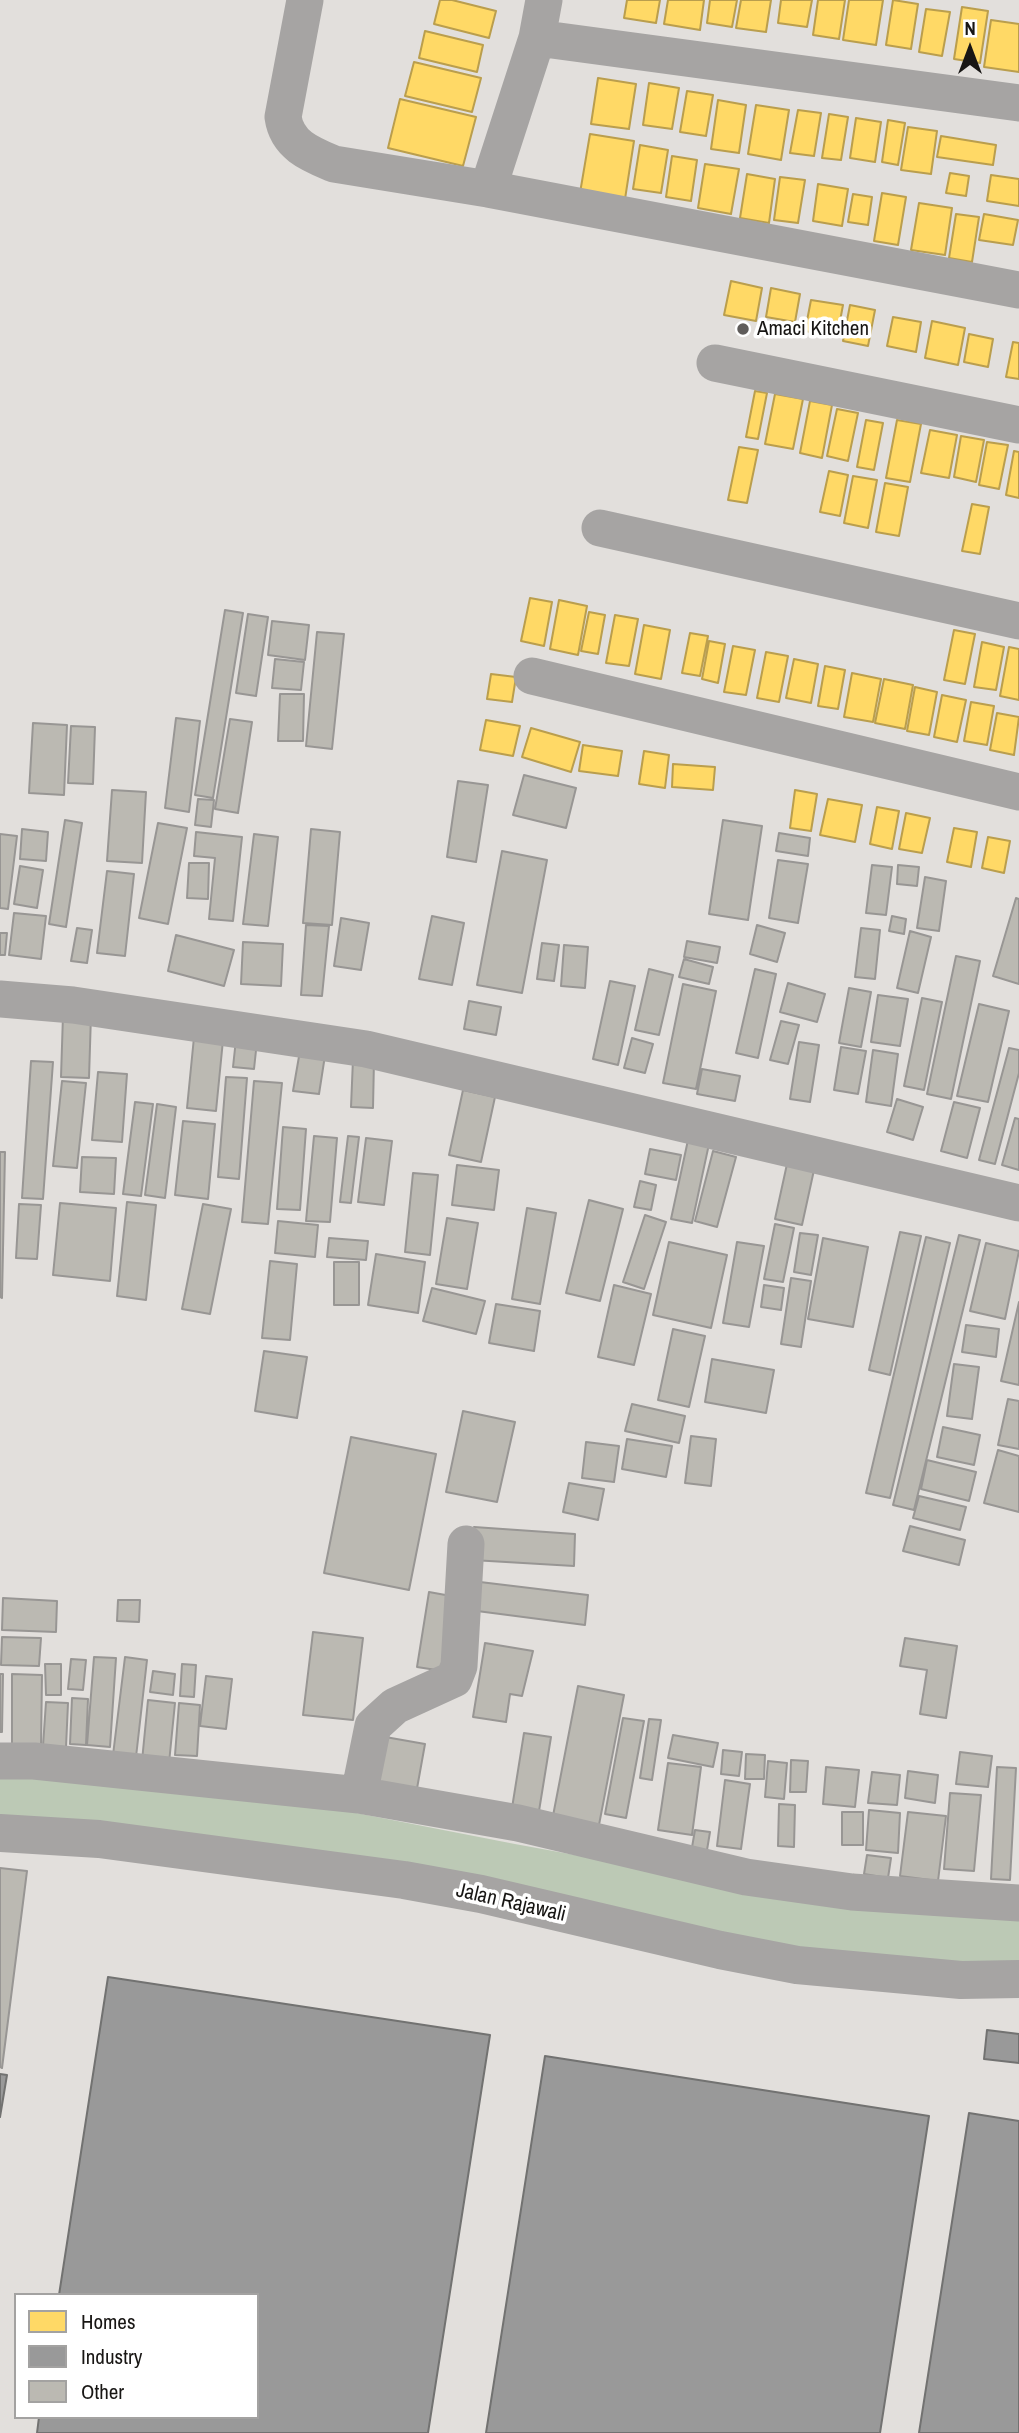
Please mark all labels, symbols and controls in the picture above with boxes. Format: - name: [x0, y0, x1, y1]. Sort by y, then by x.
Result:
- north arrow: [935, 14, 1005, 84]
- text: N: [964, 15, 976, 41]
- place label: Amaci Kitchen: [757, 316, 869, 342]
- marker: Amaci Kitchen: [735, 321, 751, 337]
- street label: Jalan Rajawali: [454, 1878, 568, 1928]
- legend: [14, 2293, 259, 2419]
- text: Homes: [81, 2307, 136, 2336]
- text: Industry: [81, 2342, 142, 2371]
- text: Other: [81, 2377, 124, 2406]

